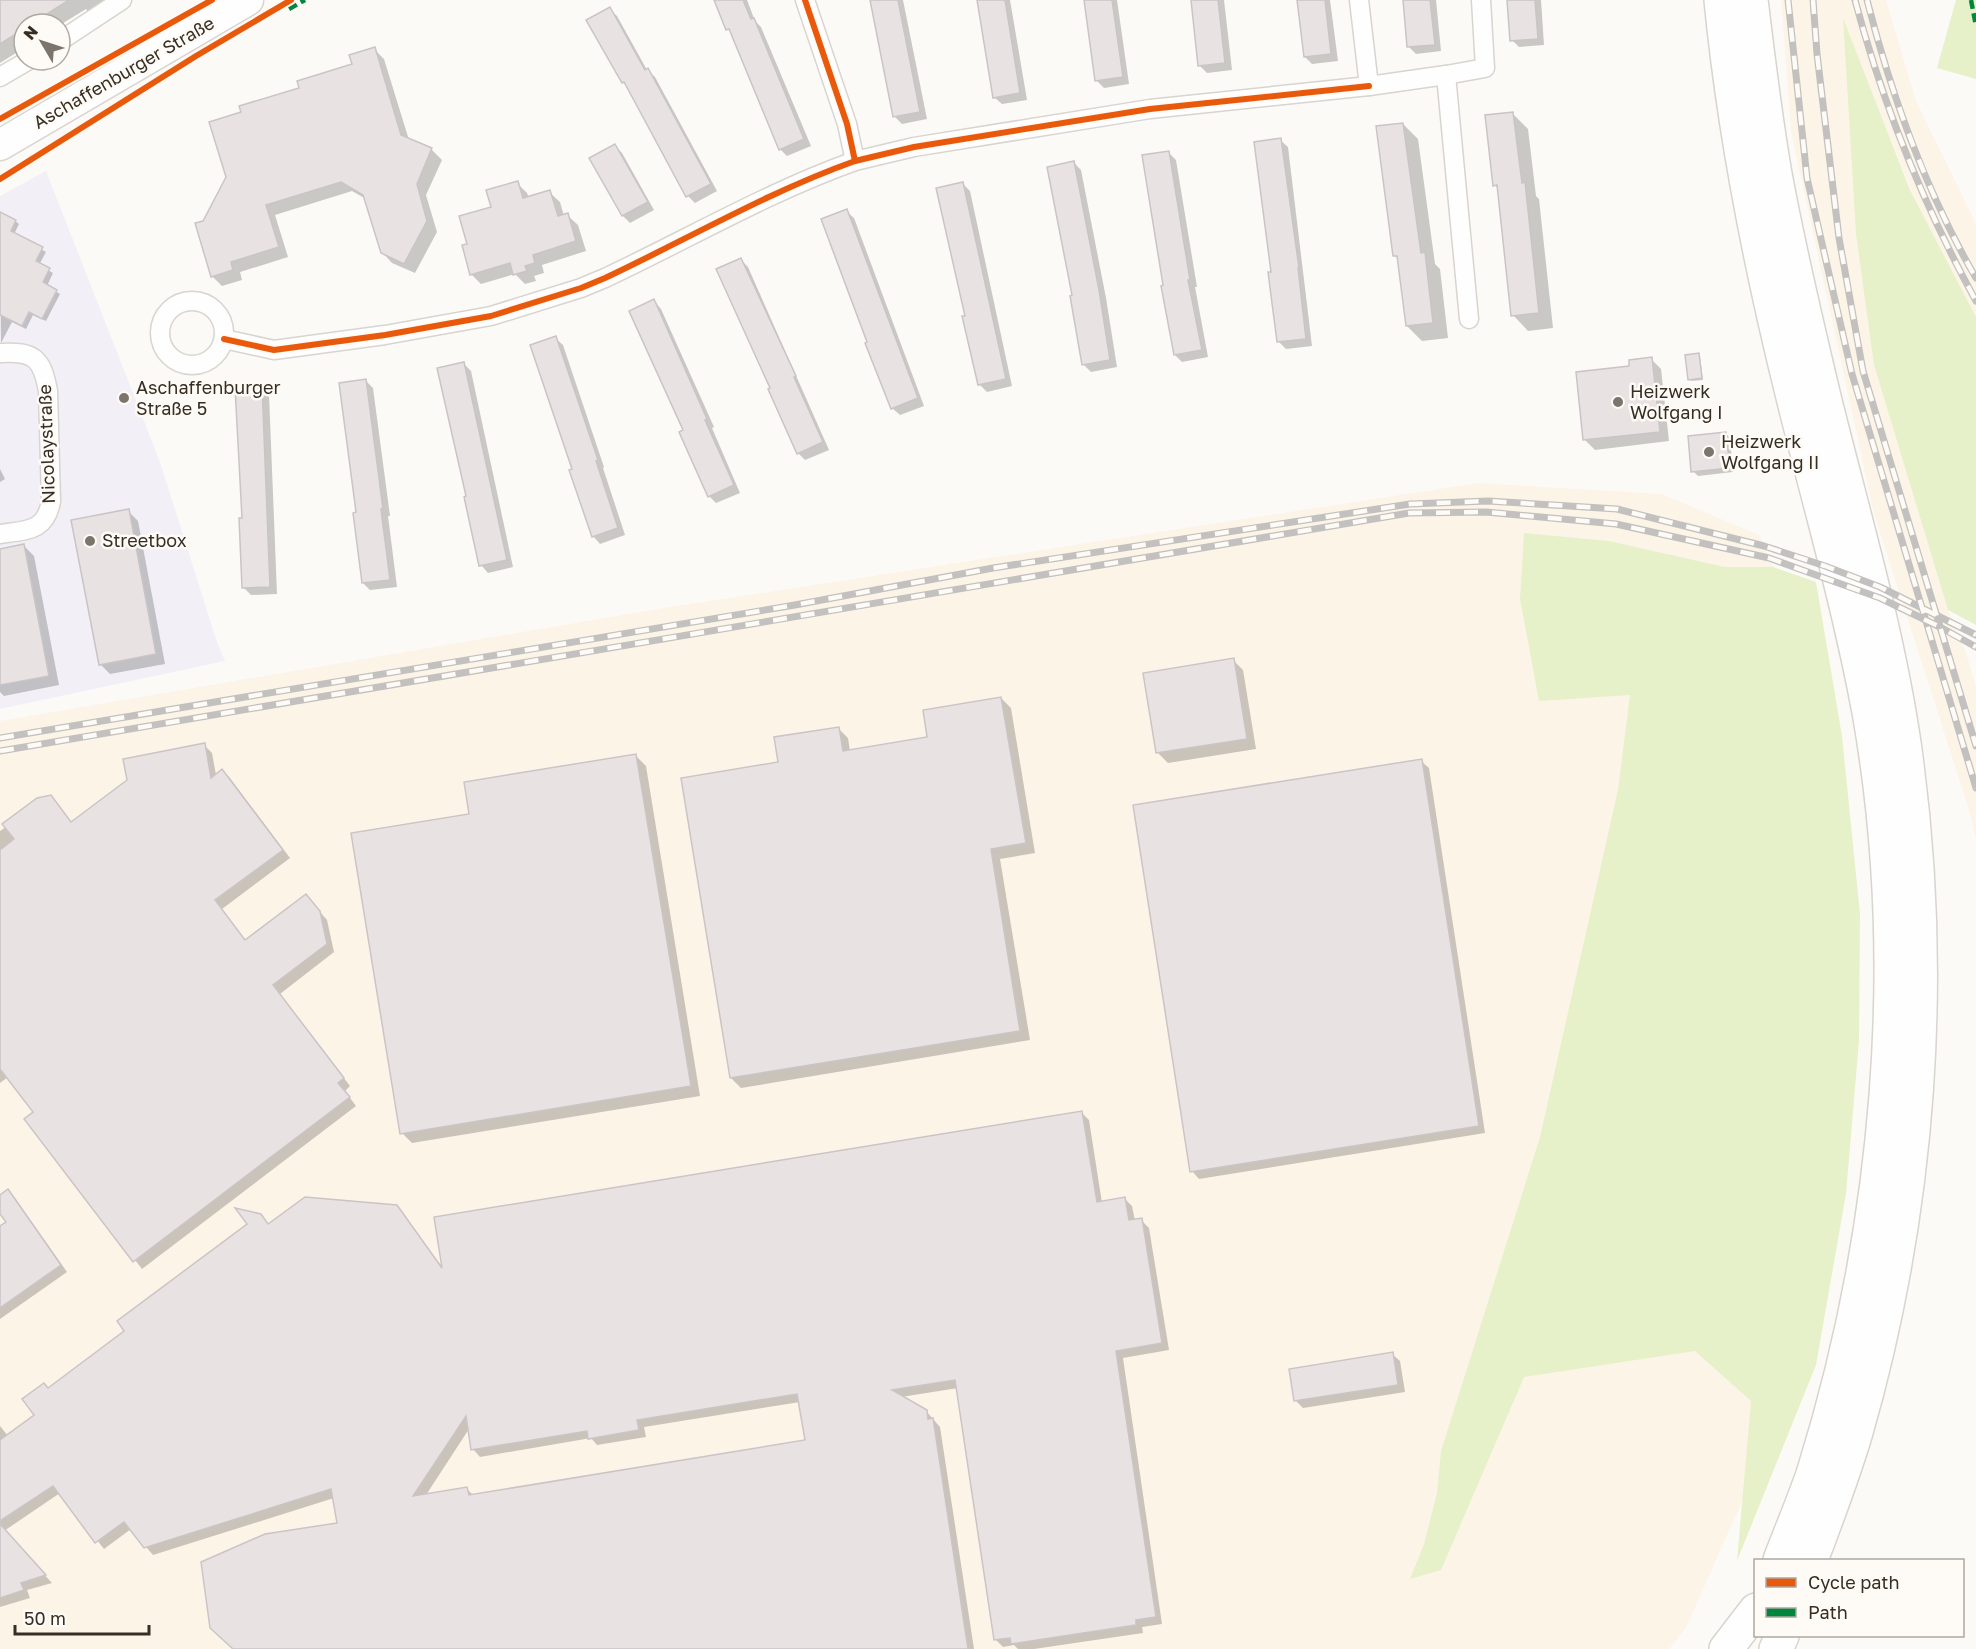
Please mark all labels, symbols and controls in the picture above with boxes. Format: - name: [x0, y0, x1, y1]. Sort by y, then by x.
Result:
- street label: Aschaffenburger Straße: [29, 11, 218, 133]
- north arrow: [12, 12, 72, 72]
- text: N: [19, 22, 42, 44]
- place label: Aschaffenburger Straße 5: [136, 376, 281, 419]
- place label: Heizwerk Wolfgang I: [1630, 380, 1723, 423]
- street label: Nicolaystraße: [33, 384, 59, 504]
- marker: Aschaffenburger Straße 5: [117, 391, 131, 405]
- marker: Heizwerk Wolfgang I: [1611, 395, 1625, 409]
- place label: Heizwerk Wolfgang II: [1721, 430, 1819, 473]
- marker: Heizwerk Wolfgang II: [1702, 445, 1716, 459]
- place label: Streetbox: [102, 529, 187, 551]
- marker: Streetbox: [83, 534, 97, 548]
- legend: [1754, 1559, 1964, 1637]
- text: Cycle path: [1808, 1571, 1900, 1593]
- scale bar: [15, 1598, 148, 1636]
- text: Path: [1808, 1601, 1848, 1623]
- text: 50 m: [24, 1607, 66, 1629]

